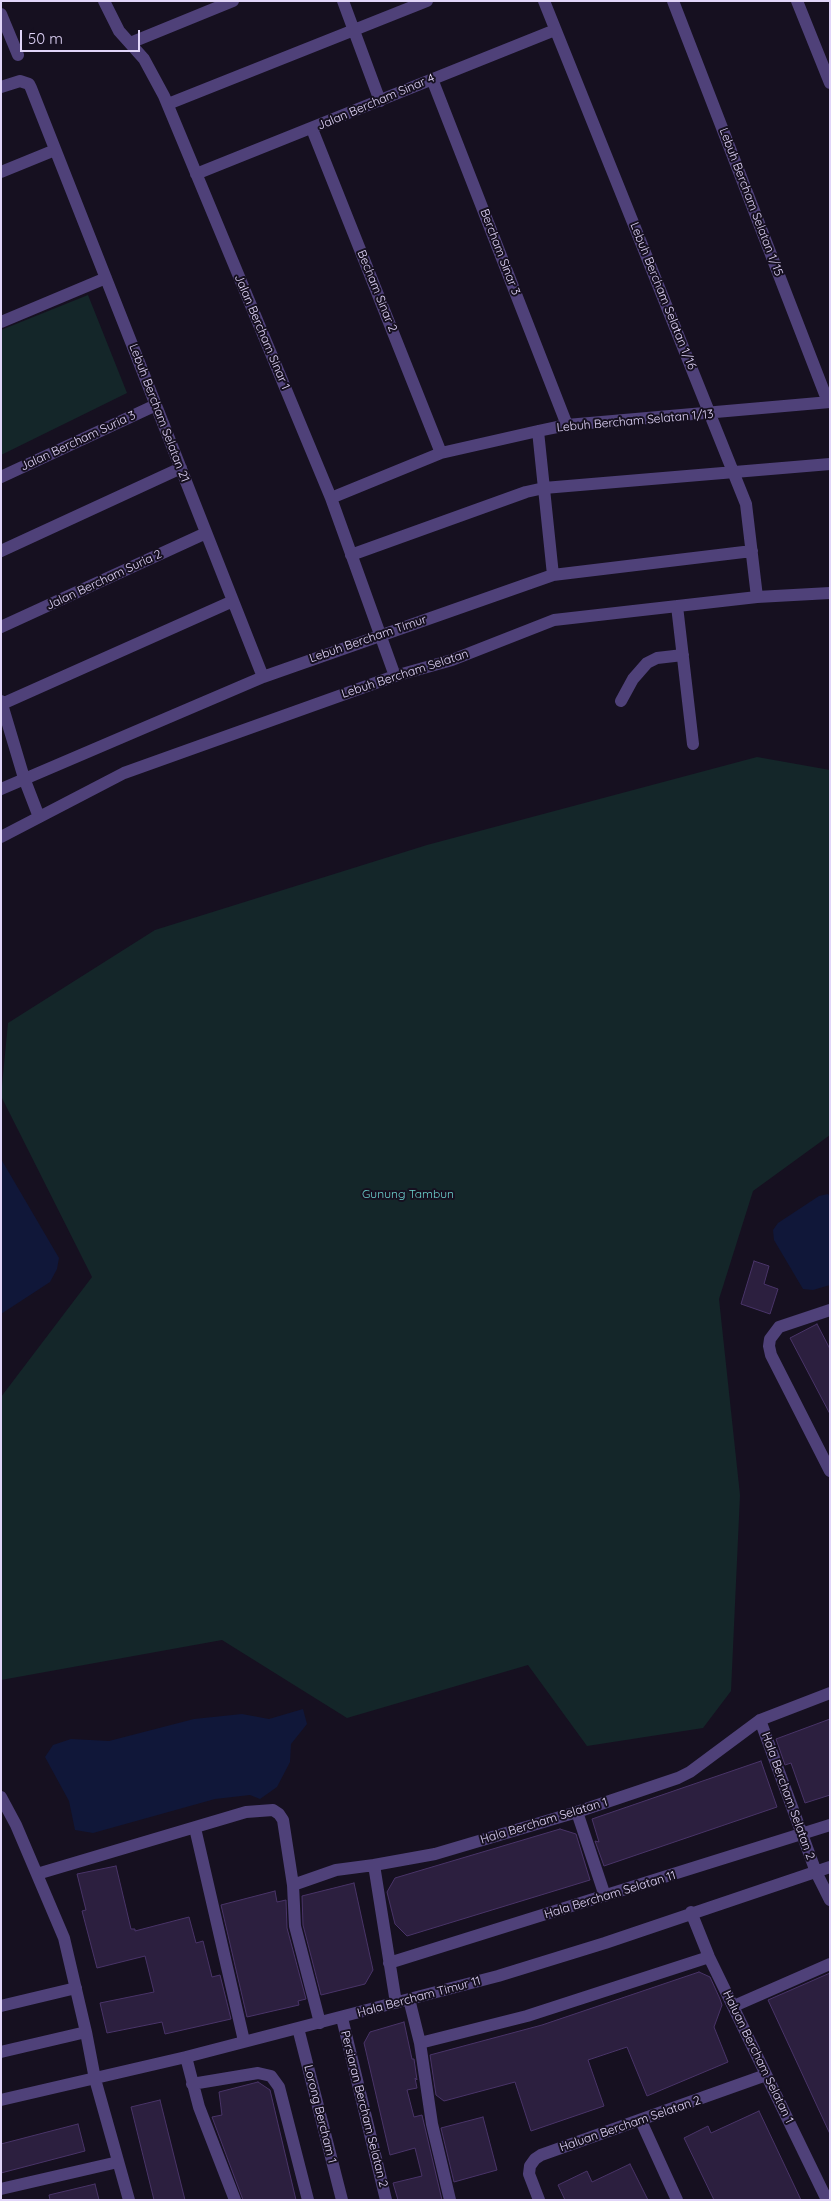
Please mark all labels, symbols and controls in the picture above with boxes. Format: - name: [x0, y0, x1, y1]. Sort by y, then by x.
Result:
- scale bar: [22, 20, 142, 52]
- text: 50 m: [28, 29, 63, 48]
- street label: Jalan Bercham Sinar 4: [315, 71, 437, 133]
- street label: Lebuh Bercham Selatan 1/15: [716, 126, 786, 278]
- street label: Bercham Sinar 3: [477, 207, 523, 297]
- street label: Lebuh Bercham Selatan 1/16: [627, 220, 699, 372]
- street label: Becham Sinar 2: [354, 248, 400, 334]
- street label: Jalan Bercham Sinar 1: [231, 272, 293, 392]
- street label: Lebuh Bercham Selatan 21: [126, 342, 192, 484]
- street label: Lebuh Bercham Selatan 1/13: [556, 407, 714, 435]
- street label: Jalan Bercham Suria 3: [18, 408, 138, 474]
- street label: Jalan Bercham Suria 2: [44, 547, 164, 613]
- street label: Lebuh Bercham Timur: [307, 612, 429, 666]
- street label: Lebuh Bercham Selatan: [340, 647, 470, 701]
- park label: Gunung Tambun: [362, 1187, 454, 1201]
- street label: Hala Bercham Selatan 2: [758, 1730, 818, 1862]
- street label: Hala Bercham Selatan 1: [479, 1795, 609, 1847]
- street label: Hala Bercham Selatan 11: [543, 1868, 677, 1922]
- street label: Hala Bercham Timur 11: [356, 1974, 482, 2020]
- street label: Haluan Bercham Selatan 1: [720, 1988, 796, 2126]
- street label: Persiaran Bercham Selatan 2: [338, 2029, 390, 2189]
- street label: Lorong Bercham 1: [301, 2063, 339, 2165]
- street label: Haluan Bercham Selatan 2: [558, 2093, 702, 2155]

